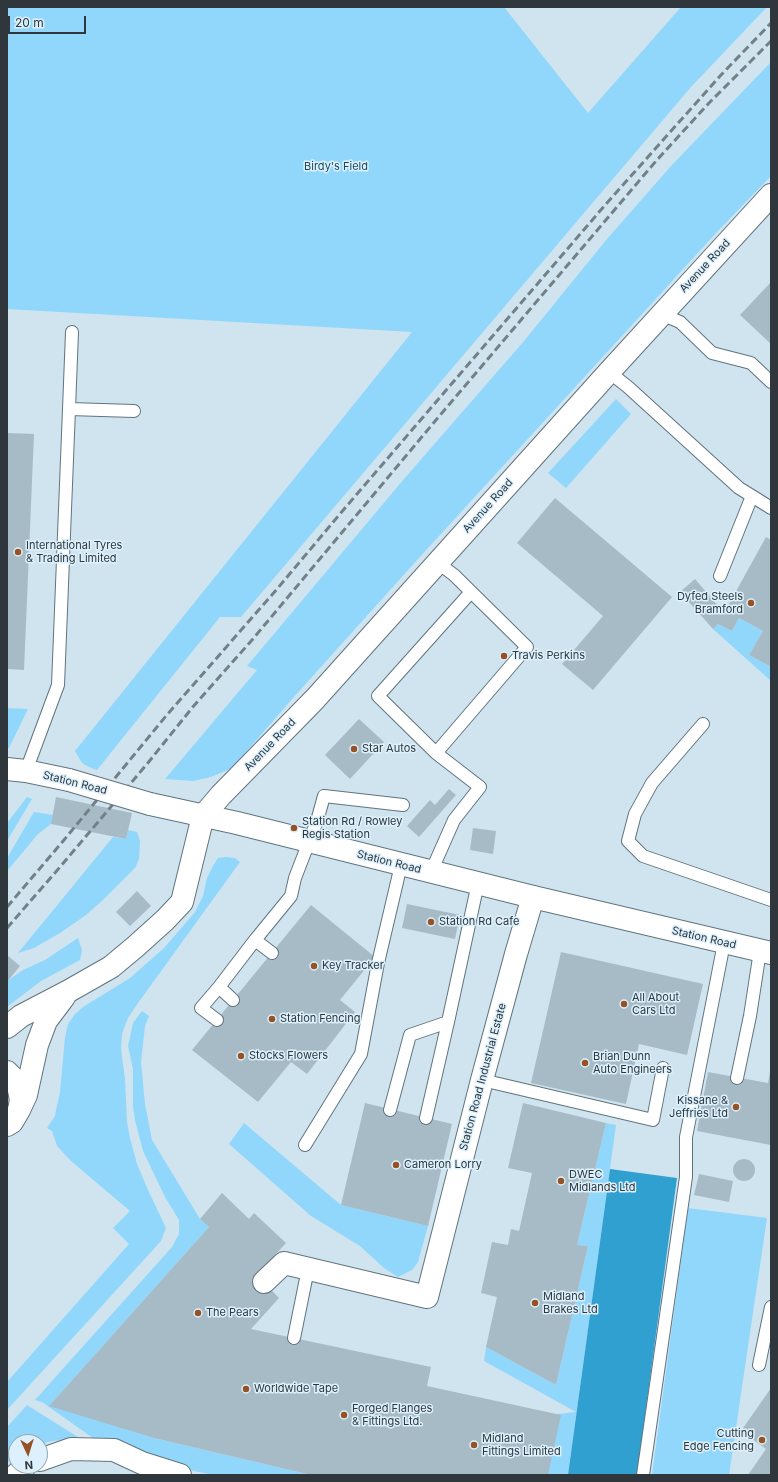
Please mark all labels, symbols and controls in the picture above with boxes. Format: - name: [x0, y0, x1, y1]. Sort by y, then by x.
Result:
- scale bar: [10, 8, 88, 34]
- text: 20 m: [15, 15, 44, 30]
- park label: Birdy's Field: [304, 160, 368, 174]
- street label: Avenue Road: [677, 237, 733, 295]
- street label: Avenue Road: [460, 476, 516, 536]
- place label: International Tyres & Trading Limited: [26, 539, 122, 565]
- marker: International Tyres & Trading Limited: [13, 547, 23, 557]
- place label: Dyfed Steels Bramford: [677, 590, 743, 616]
- marker: Dyfed Steels Bramford: [746, 598, 756, 608]
- place label: Travis Perkins: [512, 649, 585, 663]
- marker: Travis Perkins: [499, 651, 509, 661]
- street label: Avenue Road: [242, 716, 298, 774]
- place label: Star Autos: [362, 742, 416, 756]
- marker: Star Autos: [349, 744, 359, 754]
- street label: Station Road: [41, 769, 109, 797]
- place label: Station Rd / Rowley Regis Station: [302, 815, 403, 841]
- marker: Station Rd / Rowley Regis Station: [289, 823, 299, 833]
- street label: Station Road: [355, 848, 423, 876]
- place label: Station Rd Cafe: [439, 915, 519, 929]
- marker: Station Rd Cafe: [426, 917, 436, 927]
- street label: Station Road: [670, 924, 738, 952]
- place label: Key Tracker: [322, 959, 384, 973]
- marker: Key Tracker: [309, 961, 319, 971]
- place label: All About Cars Ltd: [632, 991, 679, 1017]
- marker: All About Cars Ltd: [619, 999, 629, 1009]
- street label: Station Road Industrial Estate: [457, 1002, 509, 1152]
- place label: Station Fencing: [280, 1012, 361, 1026]
- marker: Station Fencing: [267, 1014, 277, 1024]
- place label: Stocks Flowers: [249, 1049, 328, 1063]
- place label: Brian Dunn Auto Engineers: [593, 1050, 672, 1076]
- marker: Stocks Flowers: [236, 1051, 246, 1061]
- marker: Brian Dunn Auto Engineers: [580, 1058, 590, 1068]
- place label: Kissane & Jeffries Ltd: [669, 1094, 728, 1120]
- marker: Kissane & Jeffries Ltd: [731, 1102, 741, 1112]
- place label: Cameron Lorry: [404, 1158, 482, 1172]
- marker: Cameron Lorry: [391, 1160, 401, 1170]
- place label: DWEC Midlands Ltd: [569, 1168, 636, 1194]
- marker: DWEC Midlands Ltd: [556, 1176, 566, 1186]
- place label: Midland Brakes Ltd: [543, 1290, 598, 1316]
- marker: Midland Brakes Ltd: [530, 1298, 540, 1308]
- place label: The Pears: [206, 1306, 259, 1320]
- marker: The Pears: [193, 1308, 203, 1318]
- place label: Worldwide Tape: [254, 1382, 338, 1396]
- marker: Worldwide Tape: [241, 1384, 251, 1394]
- place label: Forged Flanges & Fittings Ltd.: [352, 1402, 432, 1428]
- marker: Forged Flanges & Fittings Ltd.: [339, 1410, 349, 1420]
- place label: Cutting Edge Fencing: [683, 1427, 754, 1453]
- place label: Midland Fittings Limited: [482, 1432, 561, 1458]
- north arrow: [8, 1434, 48, 1474]
- marker: Cutting Edge Fencing: [757, 1435, 767, 1445]
- marker: Midland Fittings Limited: [469, 1440, 479, 1450]
- text: N: [24, 1458, 33, 1472]

